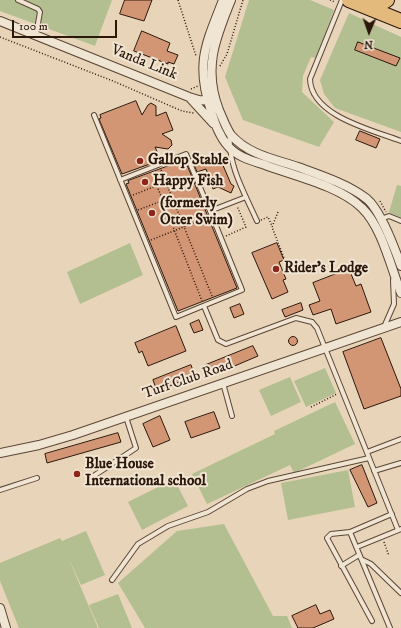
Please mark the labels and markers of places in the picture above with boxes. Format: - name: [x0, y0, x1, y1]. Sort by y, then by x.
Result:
- place label: Gallop Stable: [148, 152, 229, 170]
- marker: Gallop Stable: [135, 156, 145, 166]
- place label: Happy Fish: [153, 173, 223, 191]
- marker: Happy Fish: [140, 177, 150, 187]
- place label: (formerly Otter Swim): [160, 195, 233, 230]
- marker: (formerly Otter Swim): [147, 208, 157, 218]
- place label: Rider's Lodge: [284, 260, 368, 278]
- marker: Rider's Lodge: [271, 264, 281, 274]
- place label: Blue House International school: [85, 456, 206, 491]
- marker: Blue House International school: [72, 469, 82, 479]

